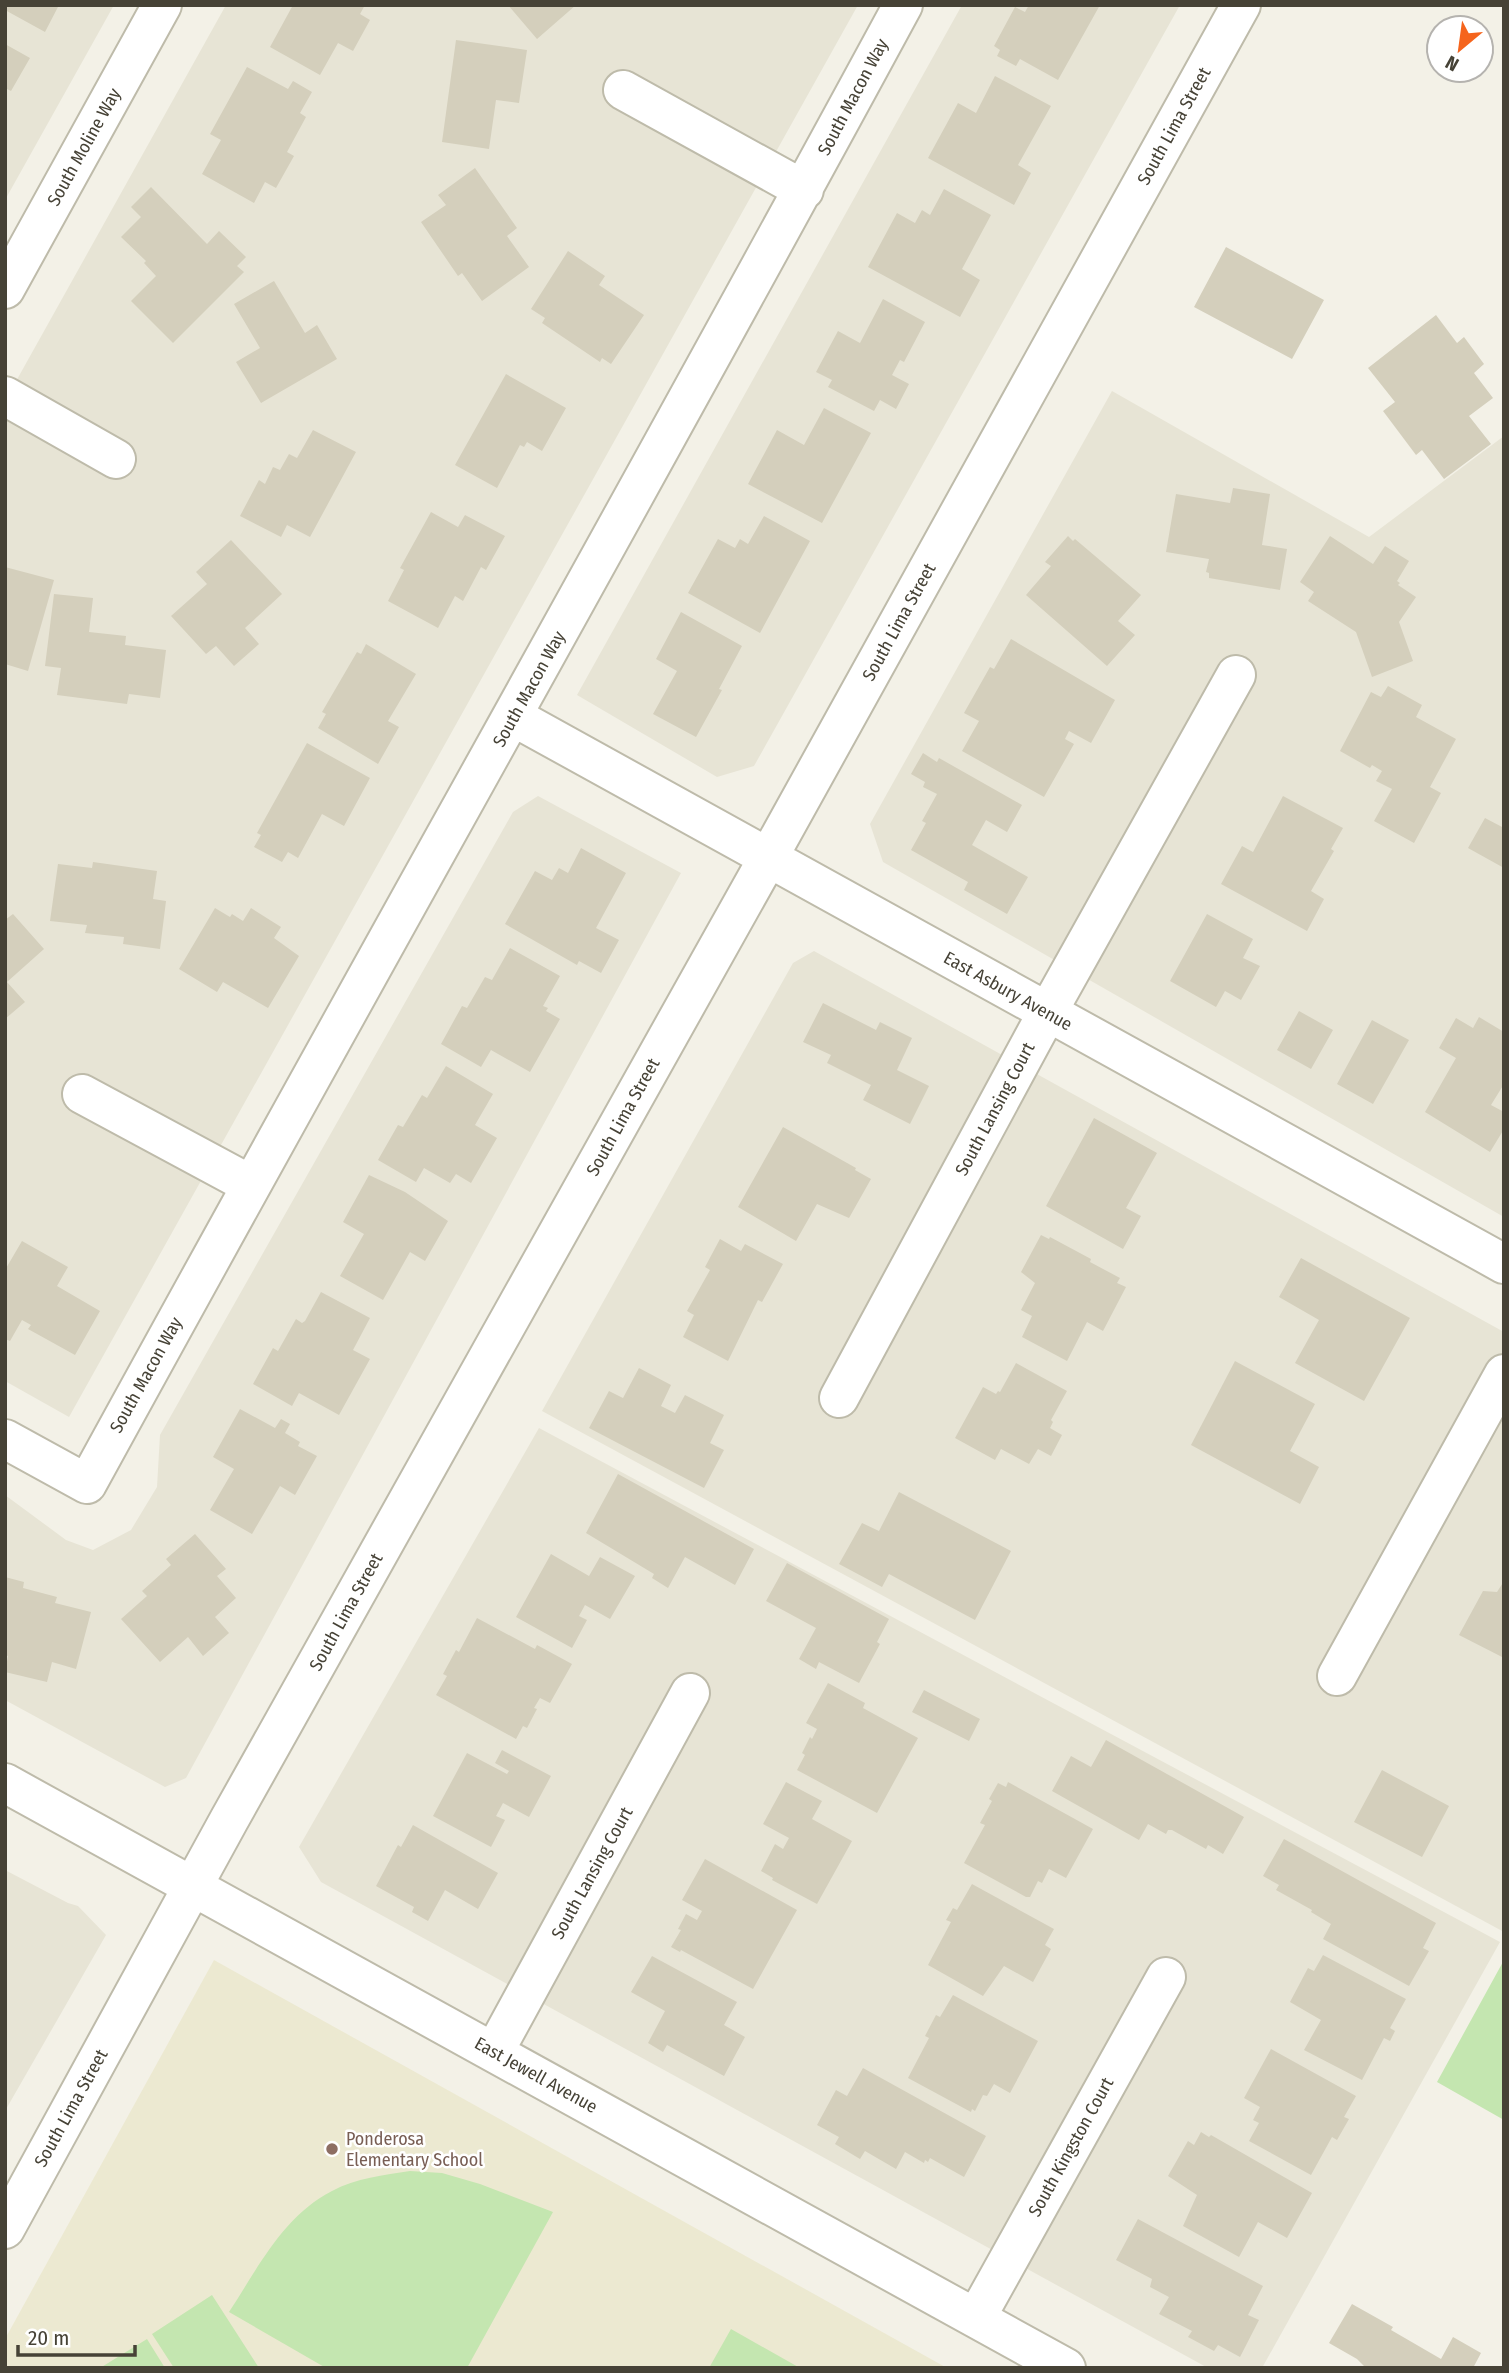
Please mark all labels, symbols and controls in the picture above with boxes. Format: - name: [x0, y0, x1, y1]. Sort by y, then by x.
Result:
- north arrow: [1425, 14, 1495, 84]
- street label: South Macon Way: [813, 35, 893, 159]
- text: N: [1441, 51, 1463, 76]
- street label: South Lima Street: [1133, 63, 1215, 189]
- street label: South Moline Way: [43, 84, 125, 210]
- street label: South Lima Street: [858, 559, 940, 685]
- street label: South Macon Way: [488, 627, 570, 751]
- street label: East Asbury Avenue: [940, 947, 1076, 1035]
- street label: South Lansing Court: [951, 1038, 1039, 1179]
- street label: South Lima Street: [582, 1054, 664, 1180]
- street label: South Macon Way: [105, 1313, 187, 1437]
- street label: South Lima Street: [305, 1549, 387, 1675]
- street label: South Lansing Court: [547, 1803, 637, 1943]
- street label: East Jewell Avenue: [471, 2032, 601, 2118]
- street label: South Lima Street: [30, 2045, 112, 2171]
- street label: South Kingston Court: [1024, 2074, 1118, 2220]
- place label: Ponderosa Elementary School: [346, 2128, 483, 2171]
- marker: Ponderosa Elementary School: [324, 2141, 340, 2157]
- scale bar: [18, 2314, 135, 2358]
- text: 20 m: [28, 2325, 69, 2351]

